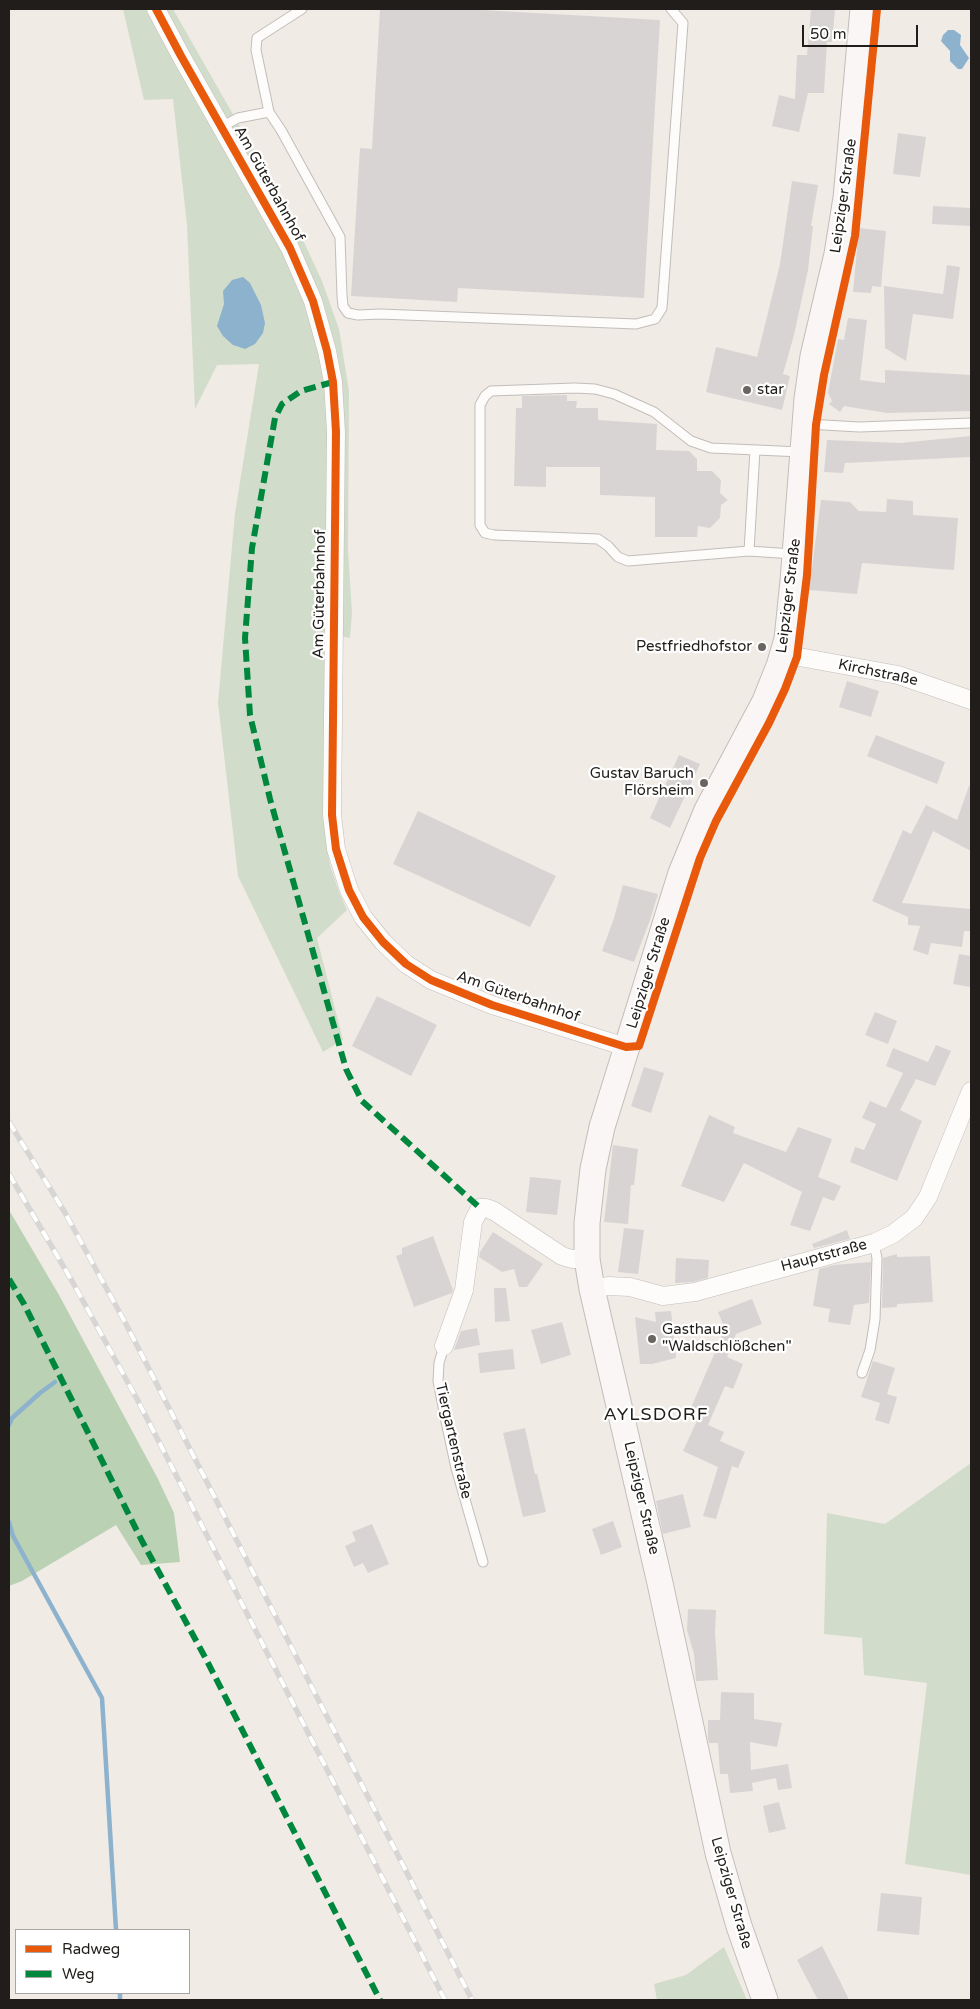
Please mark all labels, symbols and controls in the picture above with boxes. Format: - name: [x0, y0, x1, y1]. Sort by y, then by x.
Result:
- scale bar: [805, 15, 921, 47]
- text: 50 m: [810, 25, 847, 43]
- street label: Am Güterbahnhof: [230, 123, 308, 245]
- street label: Leipziger Straße: [827, 138, 861, 254]
- place label: star: [757, 381, 784, 399]
- marker: star: [741, 384, 753, 396]
- street label: Am Güterbahnhof: [310, 529, 330, 659]
- street label: Leipziger Straße: [773, 538, 805, 654]
- place label: Pestfriedhofstor: [636, 638, 752, 656]
- marker: Pestfriedhofstor: [756, 641, 768, 653]
- street label: Kirchstraße: [836, 656, 920, 690]
- place label: Gustav Baruch Flörsheim: [590, 765, 694, 800]
- marker: Gustav Baruch Flörsheim: [698, 777, 710, 789]
- street label: Leipziger Straße: [624, 915, 674, 1031]
- street label: Am Güterbahnhof: [454, 967, 582, 1027]
- street label: Hauptstraße: [779, 1236, 869, 1276]
- place label: Gasthaus "Waldschlößchen": [662, 1321, 792, 1356]
- marker: Gasthaus "Waldschlößchen": [646, 1333, 658, 1345]
- street label: Tiergartenstraße: [431, 1381, 475, 1501]
- district label: AYLSDORF: [602, 1404, 710, 1426]
- street label: Leipziger Straße: [619, 1440, 663, 1556]
- street label: Leipziger Straße: [706, 1835, 756, 1951]
- legend: [15, 1929, 190, 1994]
- text: Radweg: [62, 1940, 120, 1958]
- text: Weg: [62, 1965, 94, 1983]

